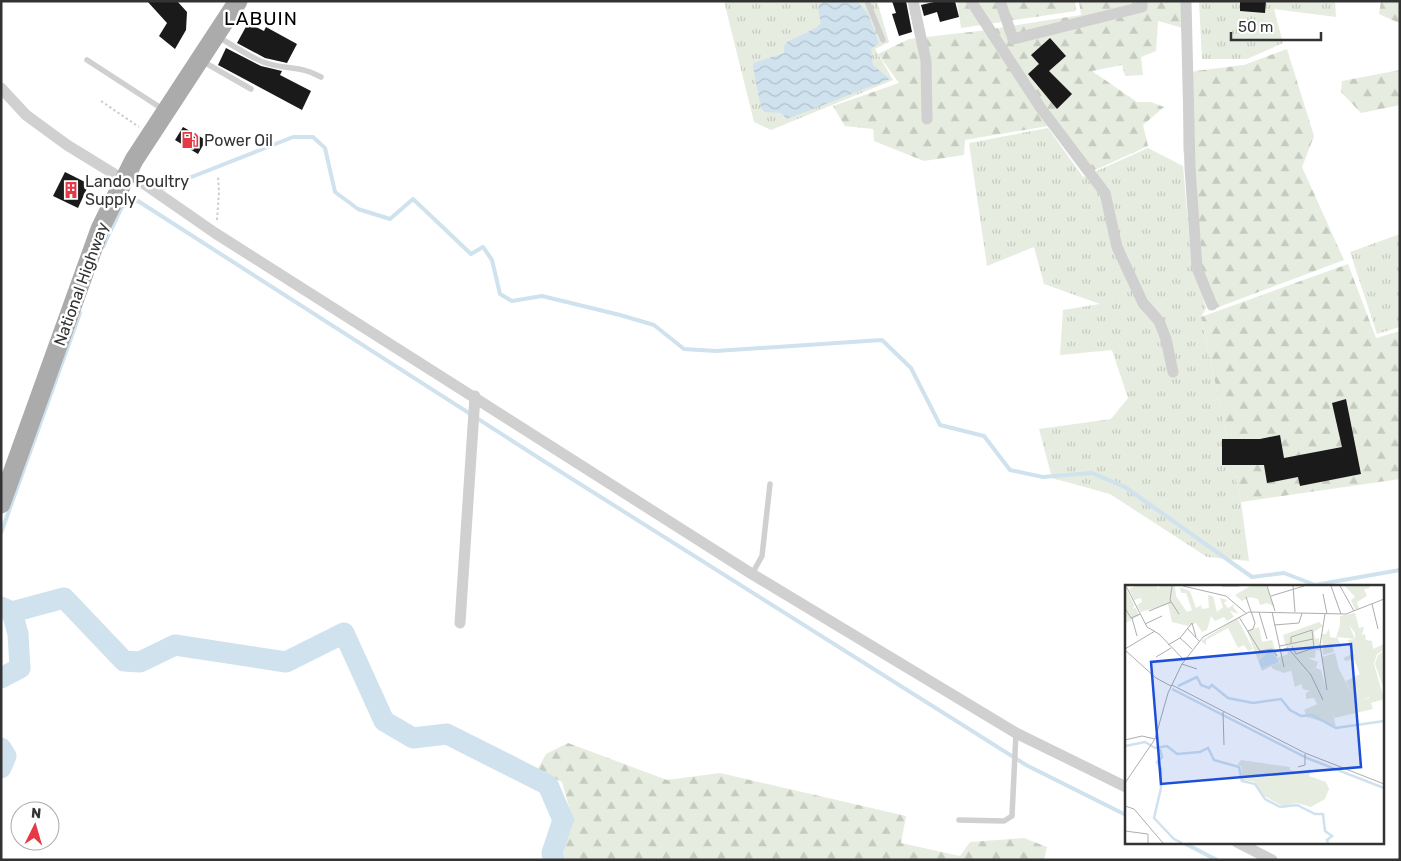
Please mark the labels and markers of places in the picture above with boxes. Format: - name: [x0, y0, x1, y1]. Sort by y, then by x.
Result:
- fuel station icon: Power Oil: [180, 130, 200, 150]
- place label: Power Oil: [204, 131, 273, 150]
- place label: Lando Poultry Supply: [85, 172, 189, 209]
- building icon: Lando Poultry Supply: [61, 180, 81, 200]

